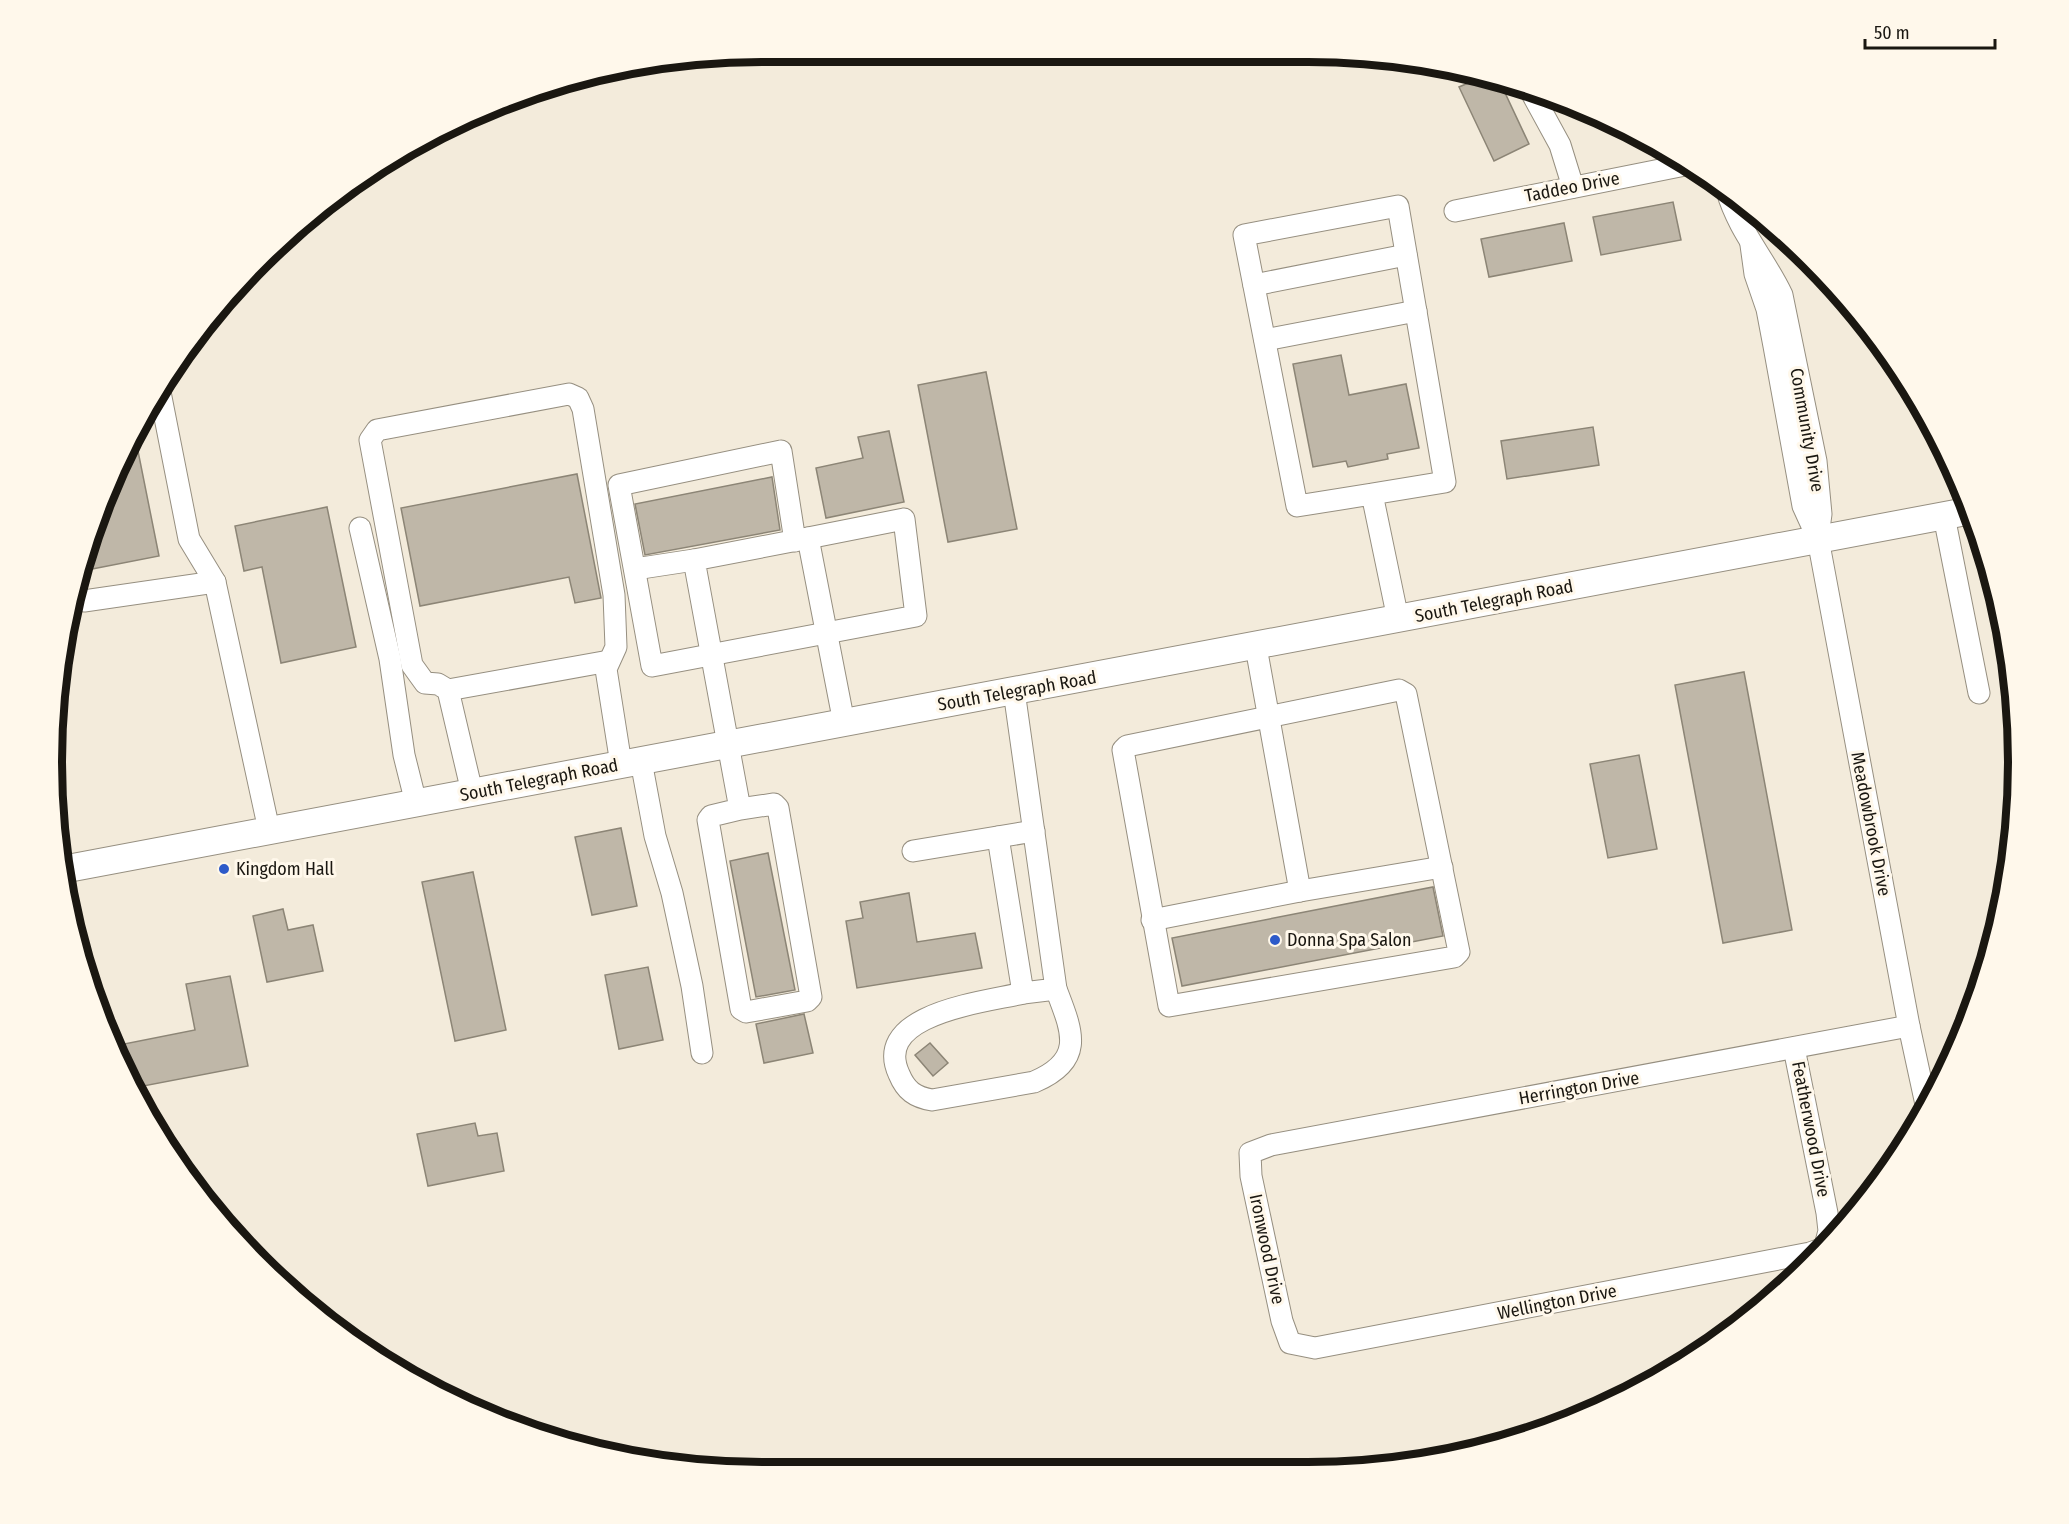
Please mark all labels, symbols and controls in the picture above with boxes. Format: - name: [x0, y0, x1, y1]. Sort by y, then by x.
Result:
- scale bar: [1865, 12, 1996, 50]
- text: 50 m: [1874, 22, 1910, 44]
- street label: Taddeo Drive: [1523, 167, 1621, 207]
- street label: Community Drive: [1785, 366, 1829, 494]
- street label: South Telegraph Road: [1413, 575, 1575, 627]
- street label: South Telegraph Road: [936, 666, 1098, 716]
- street label: Meadowbrook Drive: [1846, 750, 1896, 898]
- street label: South Telegraph Road: [458, 754, 620, 806]
- place label: Kingdom Hall: [236, 858, 334, 880]
- marker: Kingdom Hall: [217, 862, 231, 876]
- place label: Donna Spa Salon: [1287, 929, 1412, 951]
- marker: Donna Spa Salon: [1268, 933, 1282, 947]
- street label: Featherwood Drive: [1787, 1059, 1835, 1199]
- street label: Herrington Drive: [1517, 1067, 1641, 1109]
- street label: Ironwood Drive: [1245, 1192, 1289, 1306]
- street label: Wellington Drive: [1495, 1280, 1619, 1324]

